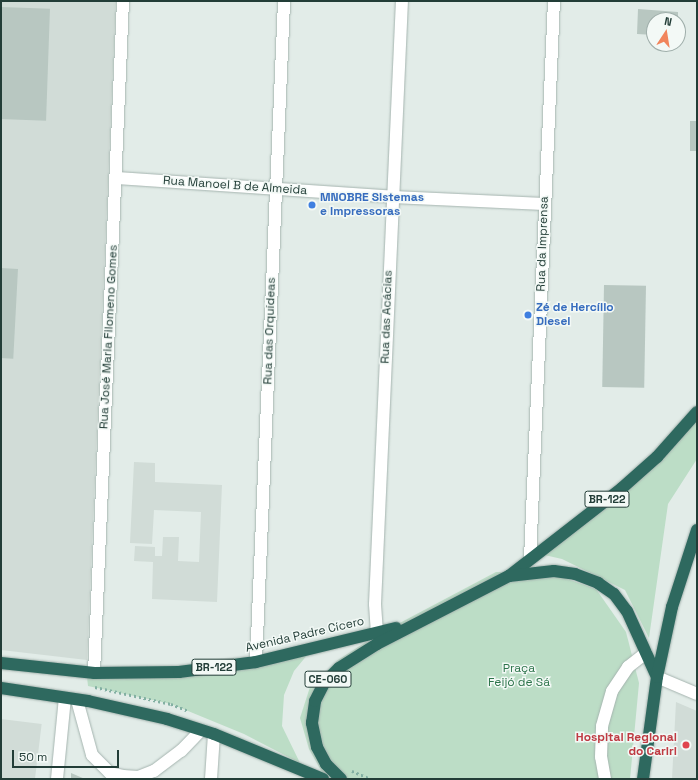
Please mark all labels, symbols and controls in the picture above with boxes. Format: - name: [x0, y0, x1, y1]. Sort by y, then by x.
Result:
- north arrow: [646, 12, 686, 52]
- text: N: [663, 14, 673, 29]
- street label: Rua Manoel B de Almeida: [162, 174, 308, 198]
- place label: MNOBRE Sistemas e Impressoras: [320, 191, 424, 219]
- street label: Rua da Imprensa: [534, 196, 552, 292]
- marker: MNOBRE Sistemas e Impressoras: [307, 200, 317, 210]
- street label: Rua José Maria Filomeno Gomes: [97, 244, 121, 430]
- street label: Rua das Acácias: [378, 270, 396, 364]
- street label: Rua das Orquídeas: [261, 277, 279, 385]
- place label: Zé de Hercílio Diesel: [536, 301, 614, 329]
- marker: Zé de Hercílio Diesel: [523, 310, 533, 320]
- road number: BR-122: [584, 490, 630, 508]
- street label: Avenida Padre Cícero: [244, 614, 366, 656]
- road number: BR-122: [191, 658, 237, 676]
- park label: Praça Feijó de Sá: [488, 662, 550, 690]
- road number: CE-060: [304, 670, 352, 688]
- place label: Hospital Regional do Cariri: [576, 731, 677, 759]
- marker: Hospital Regional do Cariri: [680, 739, 692, 751]
- scale bar: [14, 742, 121, 768]
- text: 50 m: [19, 749, 47, 765]

